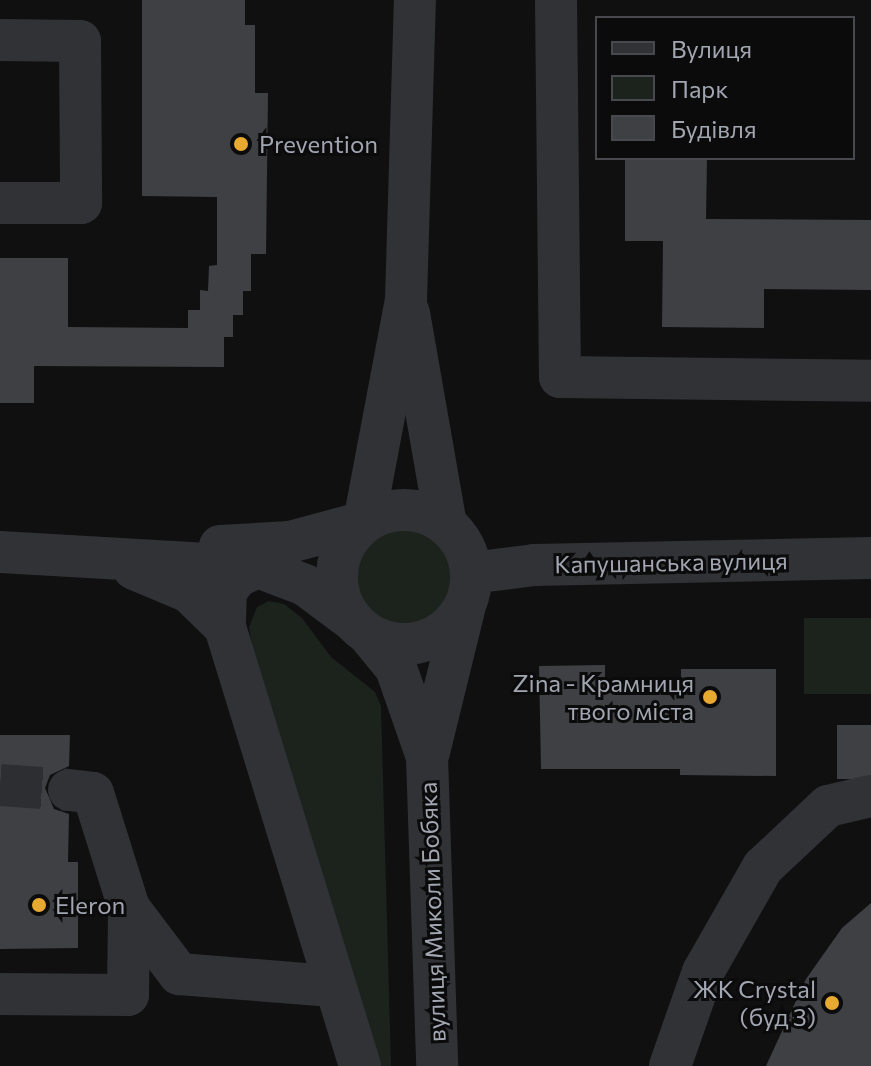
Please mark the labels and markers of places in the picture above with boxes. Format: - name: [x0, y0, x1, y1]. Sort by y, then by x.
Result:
- place label: Prevention: [259, 130, 378, 158]
- marker: Prevention: [230, 133, 252, 155]
- place label: Zina - Крамниця твого міста: [512, 669, 694, 725]
- marker: Zina - Крамниця твого міста: [701, 688, 719, 706]
- place label: Eleron: [55, 891, 125, 919]
- marker: Eleron: [30, 896, 48, 914]
- place label: ЖК Crystal (буд 3): [693, 975, 816, 1031]
- marker: ЖК Crystal (буд 3): [823, 994, 841, 1012]

